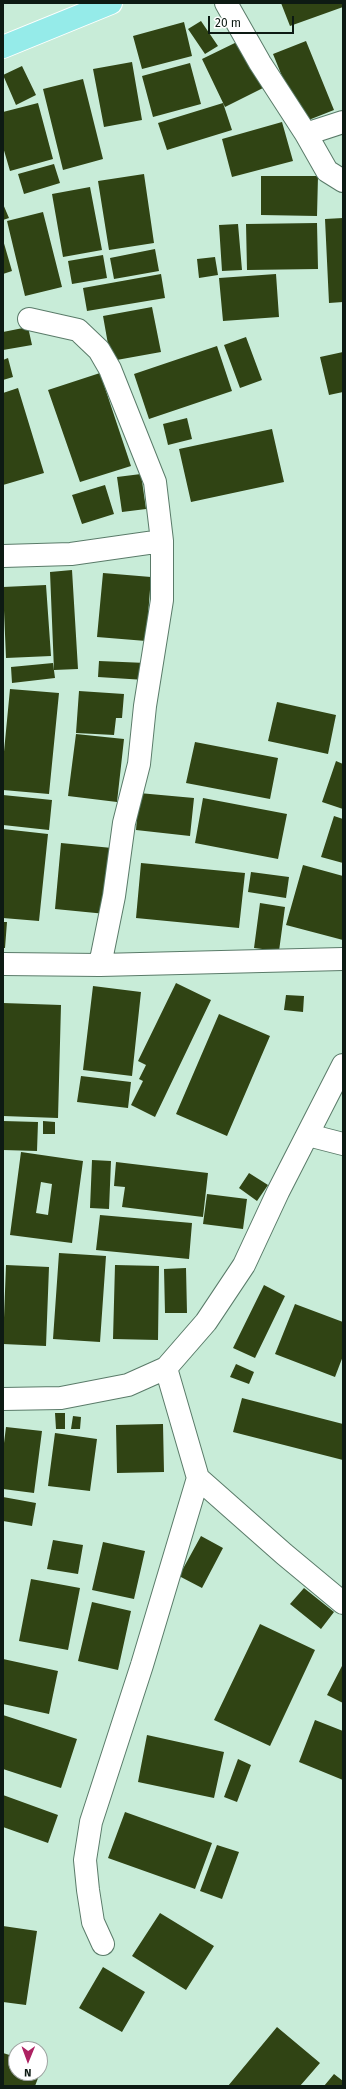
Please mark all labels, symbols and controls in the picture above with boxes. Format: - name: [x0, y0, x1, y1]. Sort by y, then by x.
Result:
- scale bar: [210, 8, 296, 34]
- text: 20 m: [215, 16, 241, 30]
- north arrow: [8, 2041, 48, 2081]
- text: N: [24, 2066, 32, 2079]

